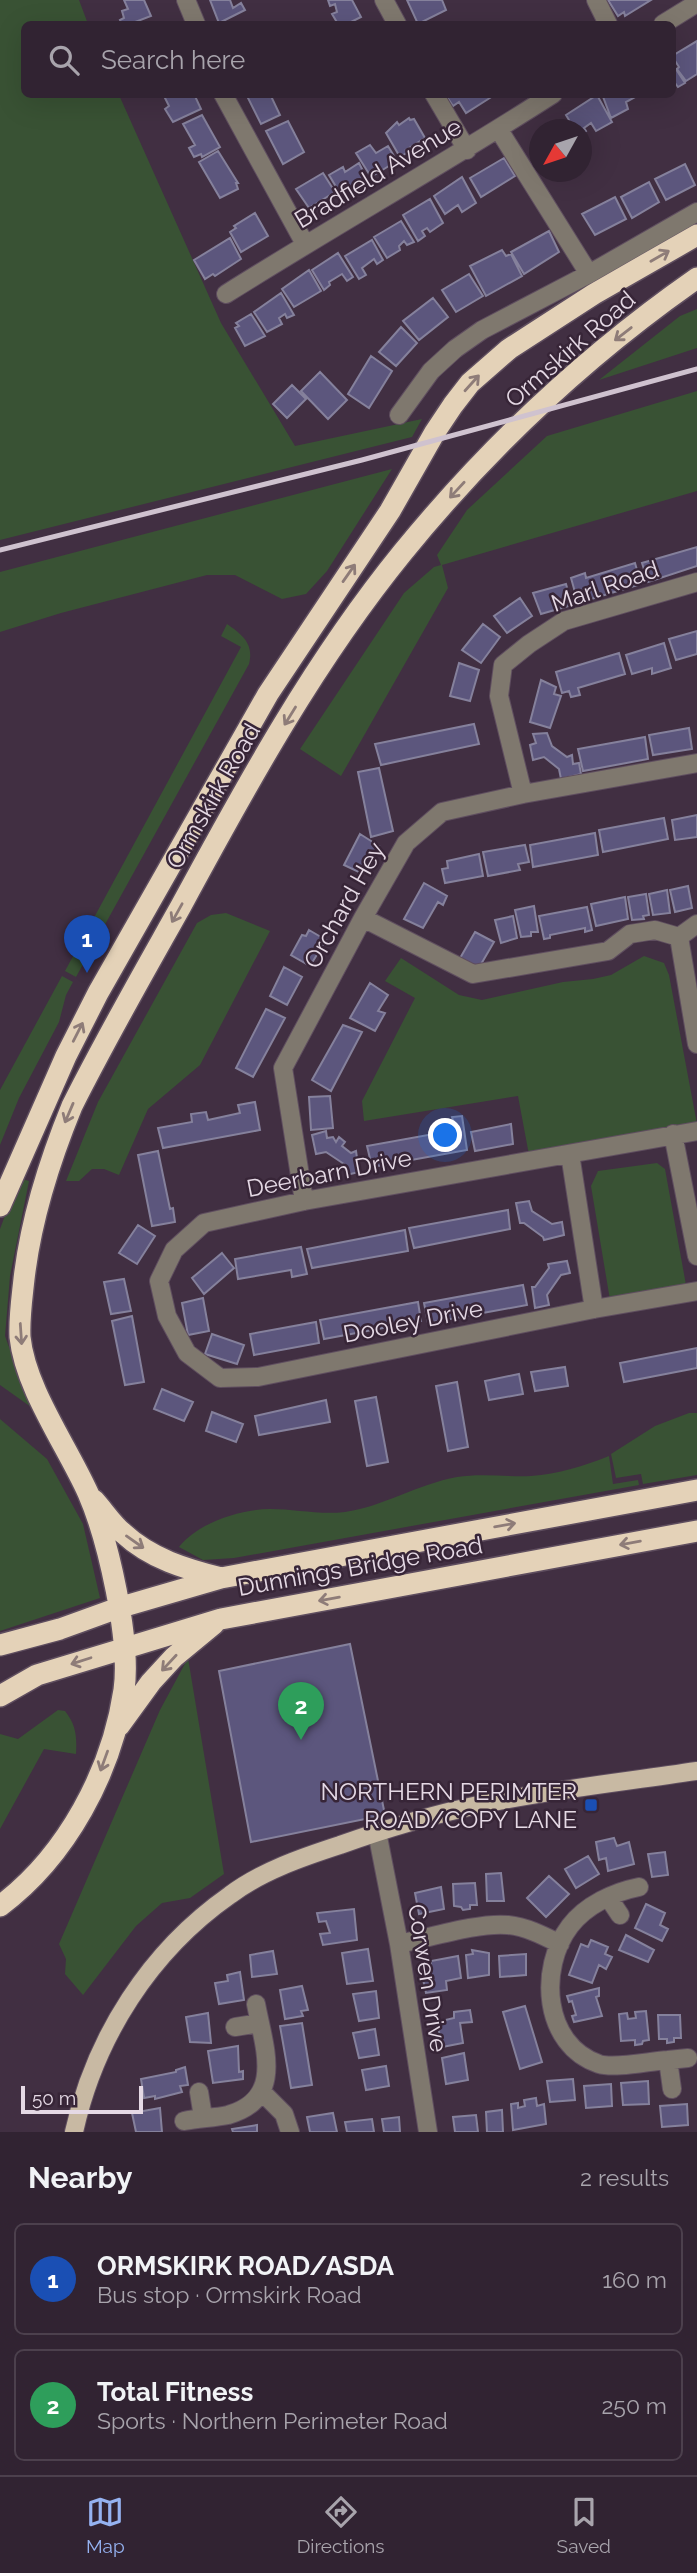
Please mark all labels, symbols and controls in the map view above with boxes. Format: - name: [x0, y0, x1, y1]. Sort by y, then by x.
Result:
- search box: [21, 21, 676, 98]
- icon: search: [45, 41, 83, 79]
- text: Search here: [101, 45, 245, 75]
- street label: Bradfield Avenue: [289, 112, 467, 234]
- north arrow: [529, 119, 592, 182]
- one-way arrow: [649, 249, 669, 263]
- street label: Ormskirk Road: [499, 285, 641, 413]
- one-way arrow: [614, 327, 633, 342]
- one-way arrow: [464, 374, 480, 392]
- one-way arrow: [449, 481, 466, 498]
- street label: Marl Road: [547, 554, 663, 618]
- one-way arrow: [342, 564, 356, 583]
- one-way arrow: [283, 705, 297, 725]
- street label: Ormskirk Road: [160, 718, 266, 874]
- street label: Orchard Hey: [297, 837, 391, 973]
- one-way arrow: [169, 902, 183, 923]
- pin: 1: [64, 915, 110, 973]
- one-way arrow: [72, 1022, 86, 1043]
- one-way arrow: [62, 1102, 75, 1124]
- your location: [428, 1118, 462, 1152]
- street label: Deerbarn Drive: [244, 1143, 414, 1203]
- street label: Dooley Drive: [341, 1293, 485, 1349]
- one-way arrow: [15, 1322, 28, 1344]
- one-way arrow: [493, 1518, 516, 1531]
- street label: Dunnings Bridge Road: [235, 1530, 485, 1602]
- one-way arrow: [125, 1535, 144, 1550]
- one-way arrow: [619, 1537, 642, 1550]
- one-way arrow: [318, 1593, 341, 1606]
- one-way arrow: [161, 1654, 177, 1672]
- one-way arrow: [70, 1655, 92, 1668]
- pin: 2: [278, 1682, 324, 1740]
- one-way arrow: [97, 1750, 109, 1772]
- place label: NORTHERN PERIMTER ROAD/COPY LANE: [321, 1777, 577, 1834]
- marker: NORTHERN PERIMTER ROAD/COPY LANE: [583, 1797, 599, 1813]
- street label: Corwen Drive: [402, 1902, 454, 2054]
- scale bar: [21, 2083, 144, 2115]
- text: 50 m: [32, 2087, 76, 2109]
- text: Nearby: [28, 2160, 132, 2195]
- text: 2 results: [580, 2164, 669, 2191]
- text: ORMSKIRK ROAD/ASDA: [97, 2251, 394, 2281]
- text: 1: [47, 2266, 59, 2293]
- text: 160 m: [602, 2266, 667, 2293]
- text: Bus stop · Ormskirk Road: [97, 2281, 362, 2308]
- text: Total Fitness: [97, 2377, 253, 2407]
- text: 2: [47, 2392, 59, 2419]
- text: 250 m: [601, 2392, 667, 2419]
- text: Sports · Northern Perimeter Road: [97, 2407, 448, 2434]
- tab: Map: [86, 2493, 125, 2557]
- tab: Directions: [297, 2493, 385, 2557]
- tab: Saved: [557, 2493, 611, 2557]

